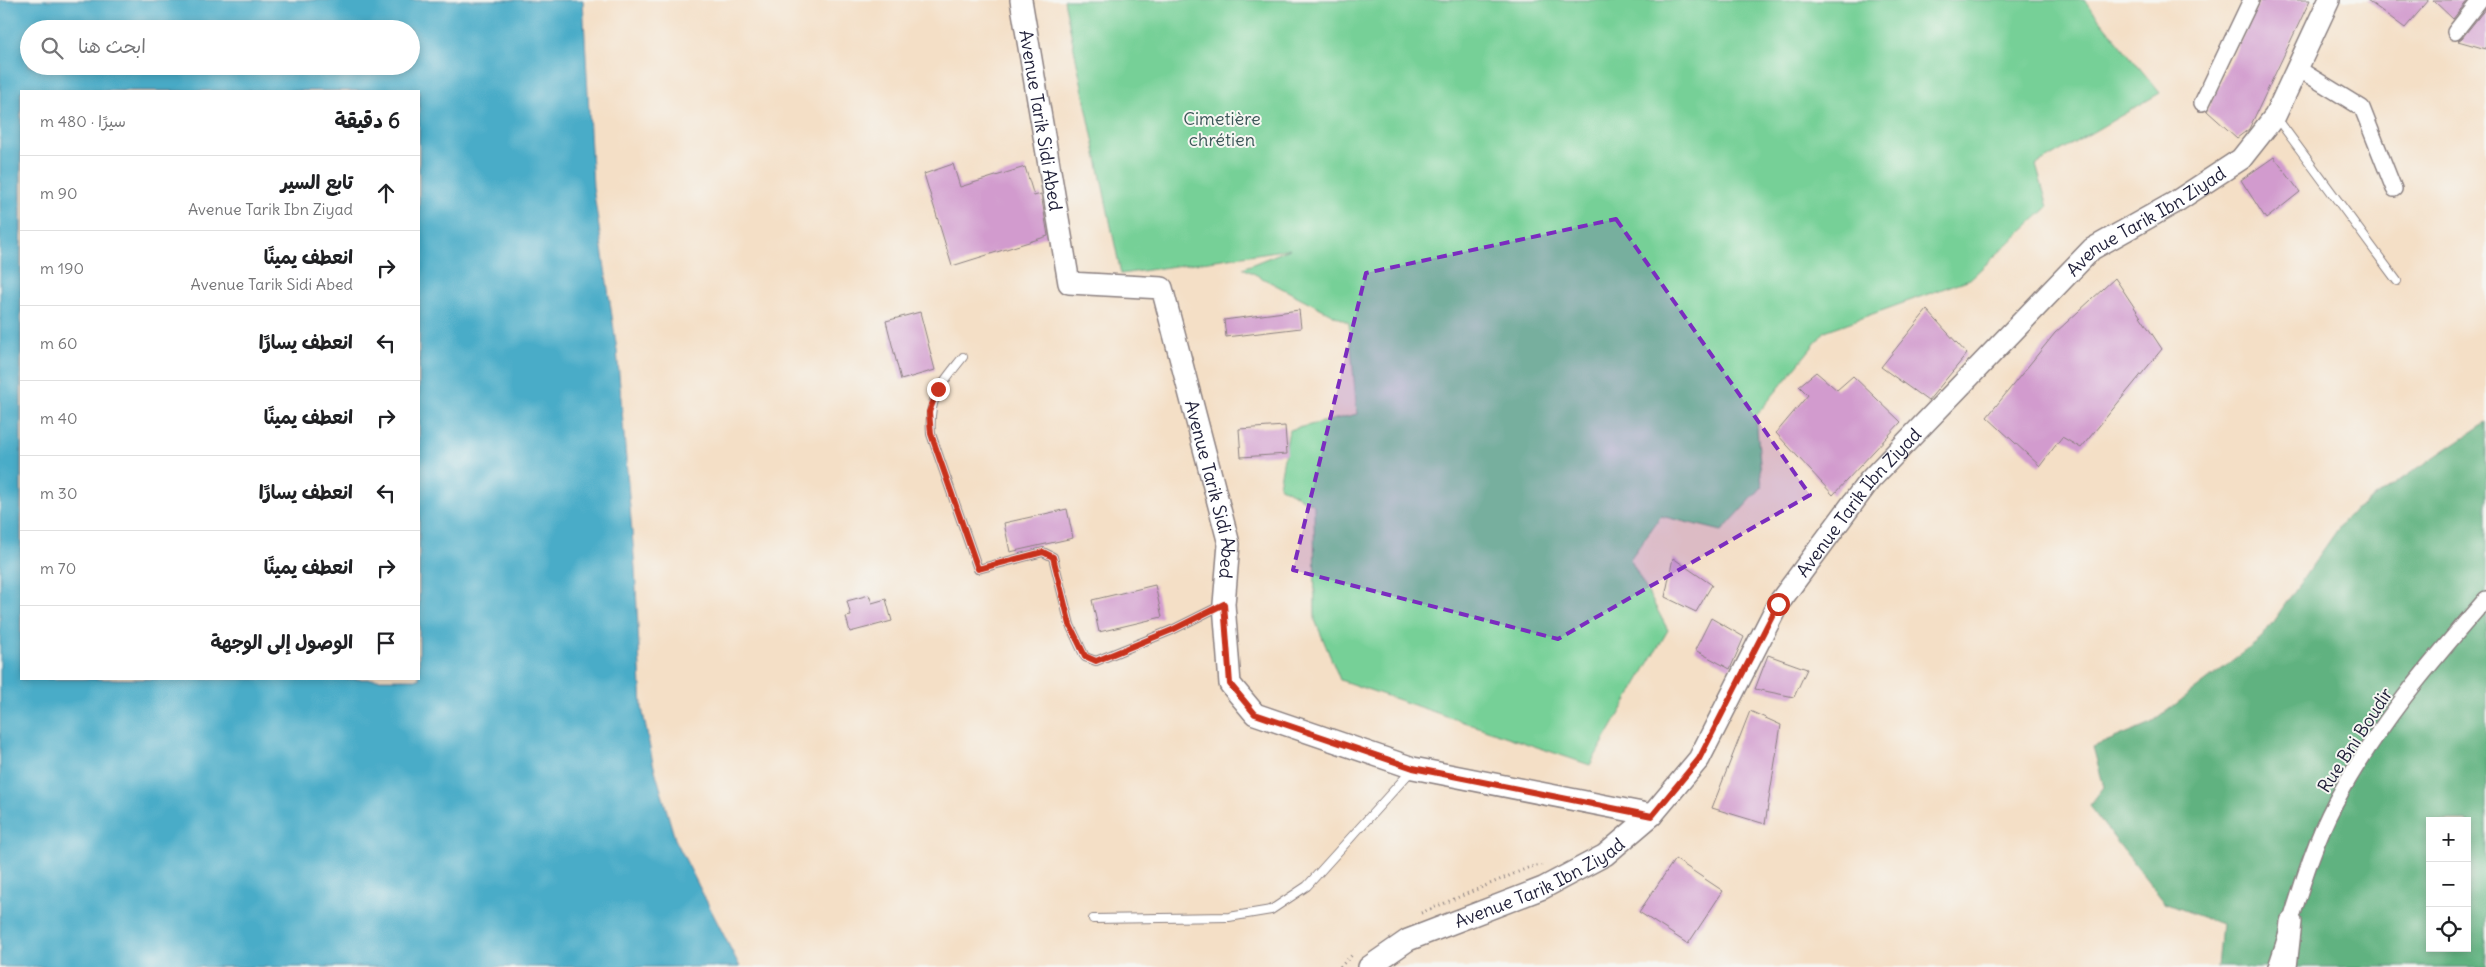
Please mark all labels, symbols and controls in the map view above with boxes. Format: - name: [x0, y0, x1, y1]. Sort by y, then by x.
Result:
- search box: [20, 20, 420, 75]
- street label: Avenue Tarik Sidi Abed: [1015, 28, 1068, 213]
- icon: search: [38, 34, 66, 62]
- text: ابحث هنا: [78, 34, 146, 58]
- text: 6 دقيقة: [334, 107, 400, 134]
- park label: Cimetière chrétien: [1183, 107, 1261, 151]
- text: سيرًا · 480 m: [40, 111, 126, 131]
- street label: Avenue Tarik Ibn Ziyad: [2061, 161, 2230, 281]
- text: تابع السير: [281, 170, 353, 194]
- icon: ahead: [372, 179, 400, 207]
- text: 90 m: [40, 183, 78, 203]
- text: Avenue Tarik Ibn Ziyad: [188, 199, 353, 219]
- text: انعطف يمينًا: [264, 245, 353, 269]
- icon: right: [372, 254, 400, 282]
- text: 190 m: [40, 258, 84, 278]
- text: Avenue Tarik Sidi Abed: [191, 274, 353, 294]
- icon: left: [372, 329, 400, 357]
- text: انعطف يسارًا: [259, 330, 353, 354]
- text: 60 m: [40, 333, 78, 353]
- route end: [927, 378, 950, 401]
- street label: Avenue Tarik Sidi Abed: [1180, 398, 1241, 580]
- icon: right: [372, 404, 400, 432]
- text: انعطف يمينًا: [264, 405, 353, 429]
- text: 40 m: [40, 408, 78, 428]
- street label: Avenue Tarik Ibn Ziyad: [1791, 422, 1926, 581]
- icon: left: [372, 479, 400, 507]
- text: انعطف يسارًا: [259, 480, 353, 504]
- text: 30 m: [40, 483, 77, 503]
- icon: right: [372, 554, 400, 582]
- text: انعطف يمينًا: [264, 555, 353, 579]
- text: 70 m: [40, 558, 76, 578]
- route start: [1767, 593, 1790, 616]
- icon: arrive: [372, 629, 400, 657]
- text: الوصول إلى الوجهة: [210, 630, 353, 654]
- street label: Rue Bni Boudir: [2313, 683, 2398, 797]
- map controls: [2426, 817, 2471, 952]
- button: +: [2426, 817, 2471, 862]
- street label: Avenue Tarik Ibn Ziyad: [1451, 832, 1629, 933]
- button: −: [2426, 862, 2471, 907]
- button: locate: [2426, 907, 2471, 952]

